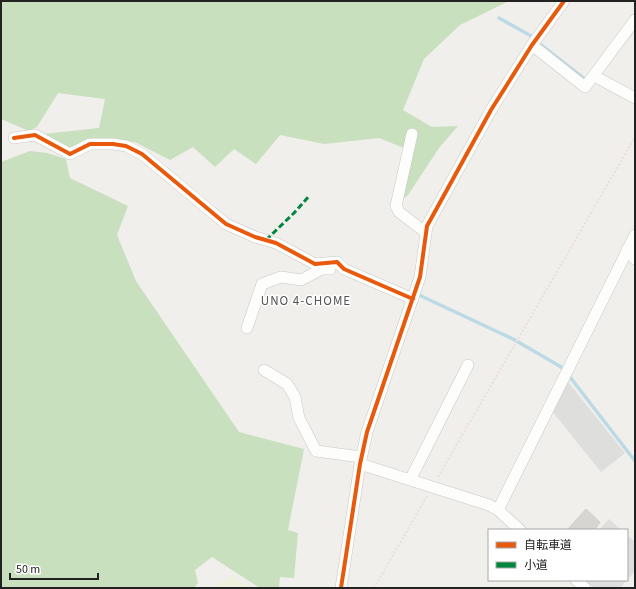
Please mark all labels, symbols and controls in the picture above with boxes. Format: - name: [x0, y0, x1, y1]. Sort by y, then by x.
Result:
- district label: UNO 4-CHOME: [261, 292, 351, 310]
- legend: [488, 529, 628, 581]
- text: 自転車道: [524, 537, 572, 554]
- scale bar: [10, 555, 98, 581]
- text: 小道: [524, 557, 548, 574]
- text: 50 m: [16, 561, 40, 578]

